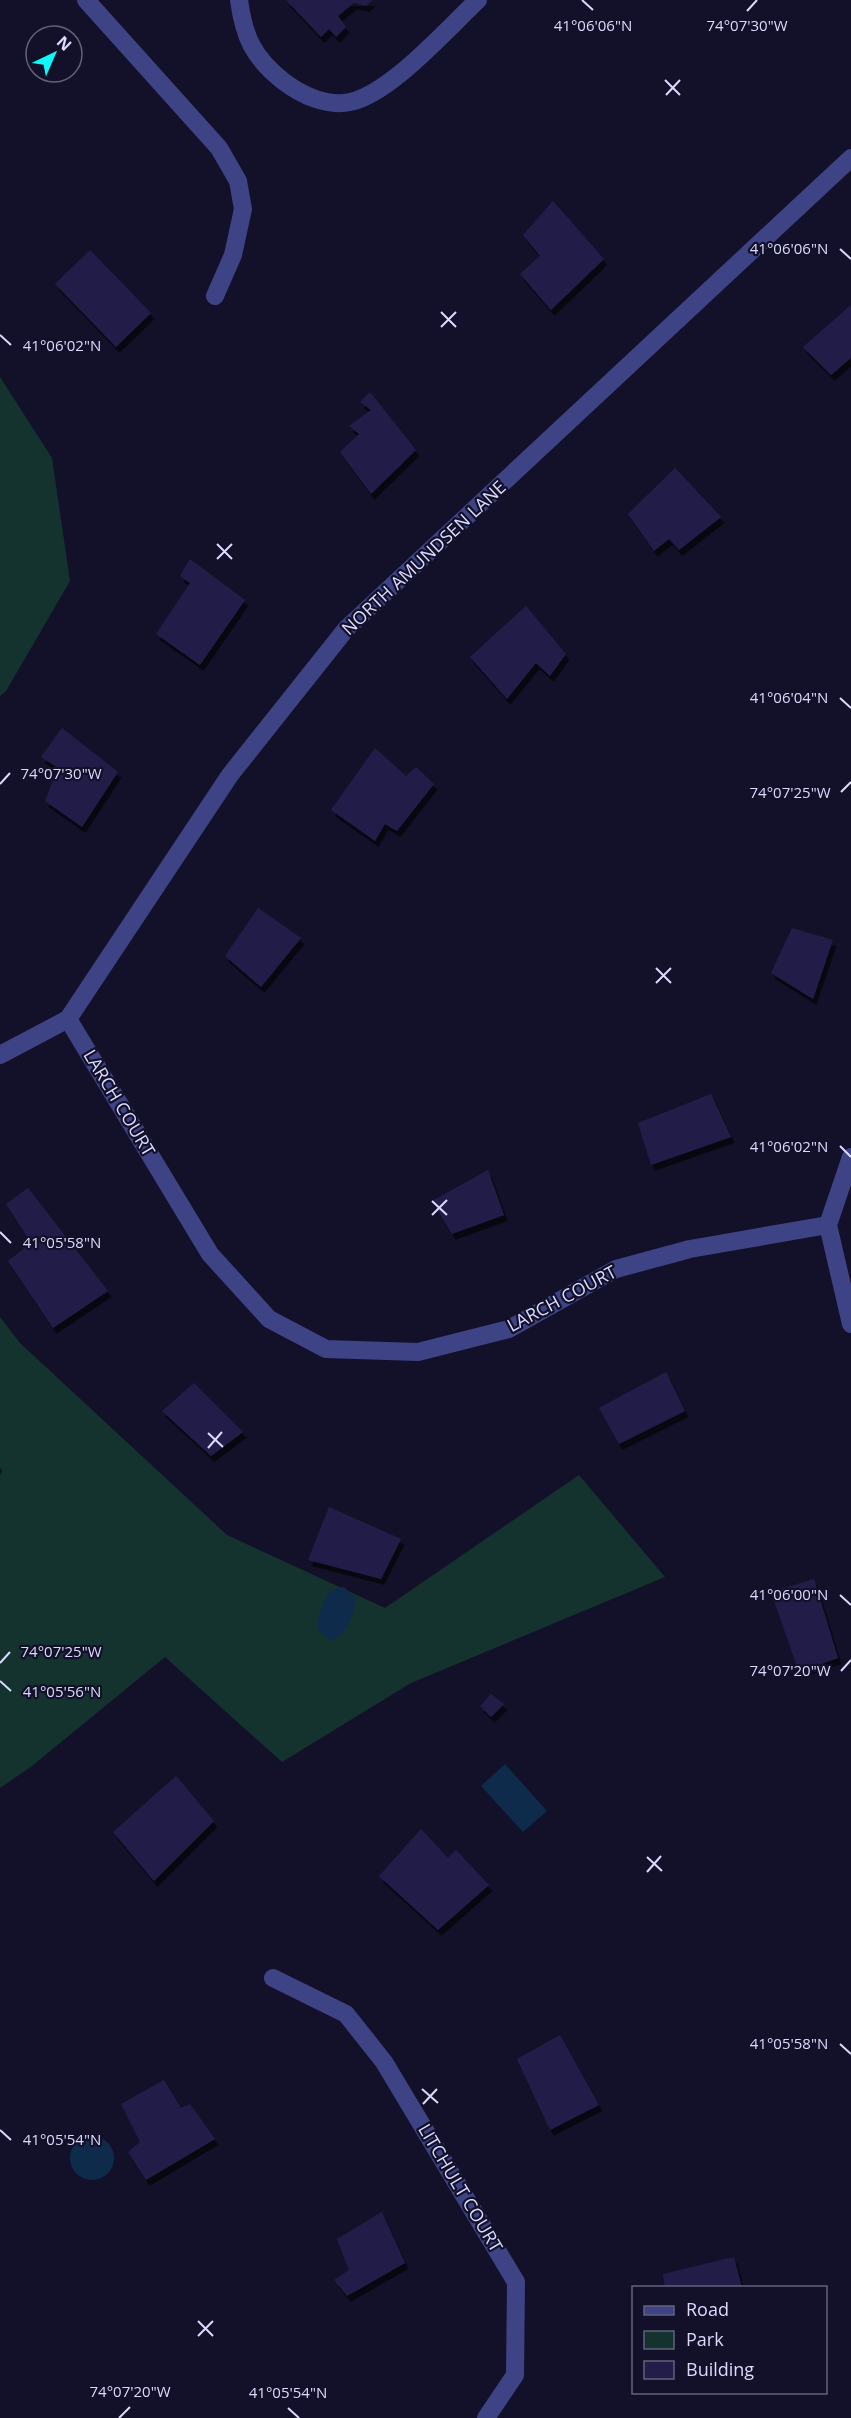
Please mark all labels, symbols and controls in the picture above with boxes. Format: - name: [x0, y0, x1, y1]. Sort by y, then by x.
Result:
- text: 41°06'06"N: [554, 15, 632, 35]
- text: 74°07'30"W: [707, 15, 788, 35]
- north arrow: [24, 24, 84, 84]
- text: N: [52, 31, 77, 56]
- text: 41°06'06"N: [750, 238, 828, 258]
- text: 41°06'02"N: [23, 335, 101, 355]
- street label: NORTH AMUNDSEN LANE: [336, 475, 511, 640]
- text: 41°06'04"N: [750, 687, 828, 707]
- text: 74°07'30"W: [21, 763, 102, 783]
- text: 74°07'25"W: [750, 782, 831, 802]
- street label: LARCH COURT: [78, 1045, 161, 1160]
- text: 41°06'02"N: [750, 1136, 828, 1156]
- text: 41°05'58"N: [23, 1232, 101, 1252]
- street label: LARCH COURT: [503, 1259, 621, 1337]
- text: 41°06'00"N: [750, 1584, 828, 1604]
- text: 74°07'25"W: [21, 1641, 102, 1661]
- text: 74°07'20"W: [750, 1660, 831, 1680]
- text: 41°05'56"N: [23, 1681, 101, 1701]
- text: 41°05'58"N: [750, 2033, 828, 2053]
- street label: LITCHULT COURT: [413, 2119, 509, 2256]
- text: 41°05'54"N: [23, 2129, 101, 2149]
- legend: [632, 2286, 827, 2394]
- text: Road: [686, 2297, 729, 2321]
- text: Park: [686, 2327, 724, 2351]
- text: Building: [686, 2357, 754, 2381]
- text: 74°07'20"W: [90, 2381, 171, 2401]
- text: 41°05'54"N: [249, 2382, 327, 2402]

